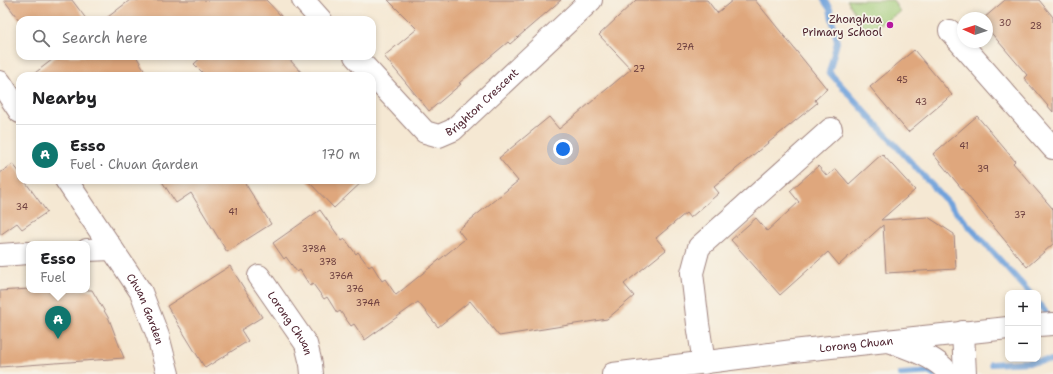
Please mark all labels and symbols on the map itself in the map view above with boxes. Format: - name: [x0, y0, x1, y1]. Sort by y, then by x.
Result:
- place label: Zhonghua Primary School: [802, 12, 883, 40]
- north arrow: [957, 12, 993, 48]
- house number: 30: [999, 17, 1011, 29]
- marker: Zhonghua Primary School: [885, 20, 895, 30]
- house number: 28: [1030, 20, 1042, 32]
- house number: 27A: [676, 41, 695, 53]
- house number: 27: [633, 63, 645, 75]
- street label: Brighton Crescent: [443, 65, 522, 140]
- house number: 45: [896, 74, 908, 86]
- house number: 43: [915, 96, 927, 108]
- your location: [553, 139, 573, 159]
- house number: 41: [959, 140, 969, 152]
- house number: 39: [977, 163, 989, 175]
- house number: 34: [16, 201, 28, 213]
- house number: 41: [228, 206, 238, 218]
- house number: 37: [1014, 209, 1026, 221]
- house number: 378A: [302, 243, 327, 255]
- house number: 378: [319, 256, 337, 268]
- house number: 376A: [329, 270, 354, 282]
- street label: Chuan Garden: [123, 271, 167, 346]
- house number: 376: [346, 283, 364, 295]
- street label: Lorong Chuan: [264, 289, 316, 357]
- house number: 374A: [356, 297, 381, 309]
- pin: A: [45, 306, 71, 339]
- street label: Lorong Chuan: [819, 333, 894, 356]

